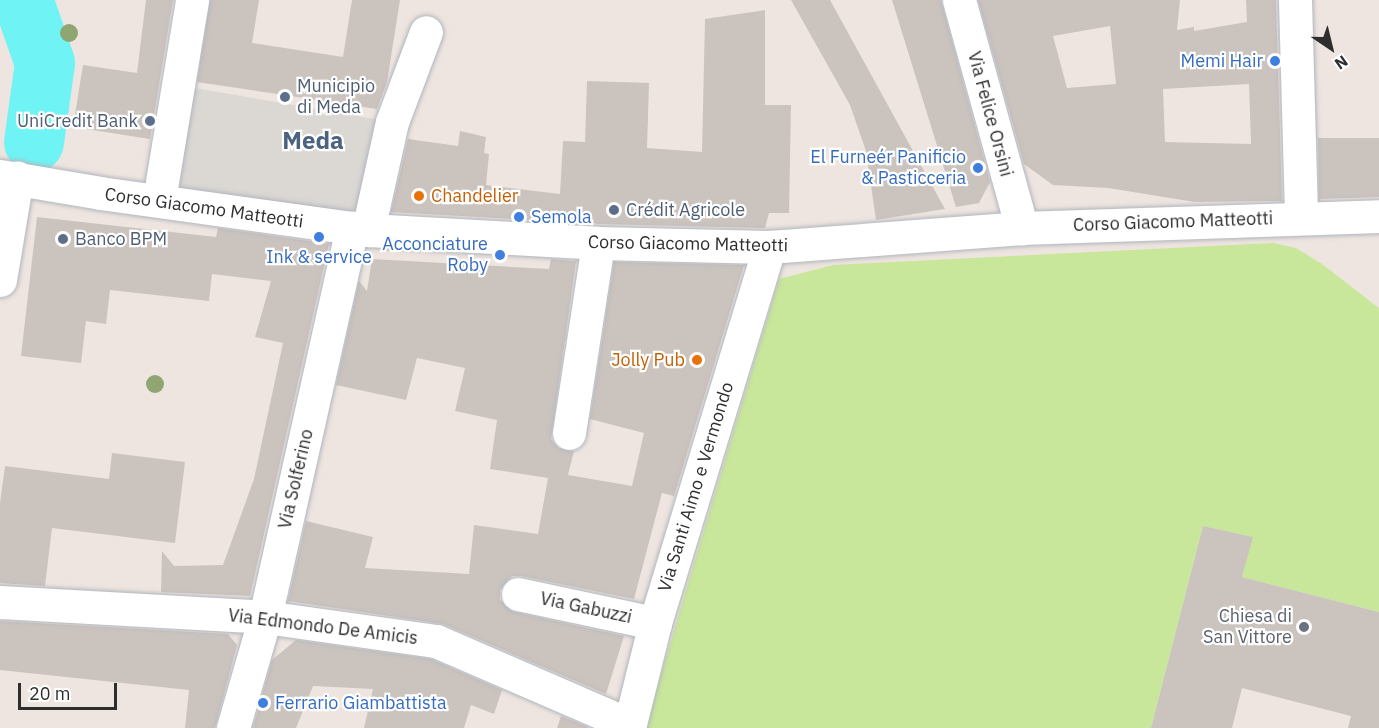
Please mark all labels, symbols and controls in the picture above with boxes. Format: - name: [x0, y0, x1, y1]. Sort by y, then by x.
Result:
- north arrow: [1301, 18, 1361, 78]
- street label: Via Felice Orsini: [963, 49, 1017, 179]
- place label: Memi Hair: [1181, 50, 1263, 72]
- text: N: [1331, 51, 1352, 74]
- marker: Memi Hair: [1268, 54, 1282, 68]
- place label: Municipio di Meda: [297, 76, 375, 118]
- marker: Municipio di Meda: [278, 90, 292, 104]
- place label: UniCredit Bank: [17, 110, 138, 132]
- marker: UniCredit Bank: [143, 114, 157, 128]
- district label: Meda: [282, 127, 344, 155]
- place label: El Furneér Panificio & Pasticceria: [810, 147, 966, 190]
- marker: El Furneér Panificio & Pasticceria: [971, 161, 985, 175]
- street label: Corso Giacomo Matteotti: [103, 183, 305, 233]
- place label: Chandelier: [431, 185, 518, 207]
- marker: Chandelier: [412, 189, 426, 203]
- place label: Crédit Agricole: [626, 199, 745, 221]
- marker: Crédit Agricole: [607, 203, 621, 217]
- place label: Semola: [531, 206, 592, 228]
- street label: Corso Giacomo Matteotti: [1073, 208, 1273, 236]
- marker: Semola: [512, 210, 526, 224]
- place label: Banco BPM: [75, 228, 167, 250]
- marker: Ink & service: [312, 230, 326, 244]
- street label: Corso Giacomo Matteotti: [588, 231, 788, 257]
- marker: Banco BPM: [56, 232, 70, 246]
- place label: Acconciature Roby: [382, 234, 488, 276]
- place label: Ink & service: [266, 246, 372, 268]
- marker: Acconciature Roby: [493, 248, 507, 262]
- place label: Jolly Pub: [611, 349, 685, 371]
- marker: Jolly Pub: [690, 353, 704, 367]
- street label: Via Santi Aimo e Vermondo: [654, 379, 738, 595]
- street label: Via Solferino: [274, 427, 318, 531]
- street label: Via Gabuzzi: [538, 588, 634, 628]
- street label: Via Edmondo De Amicis: [227, 605, 419, 649]
- place label: Chiesa di San Vittore: [1203, 606, 1292, 648]
- marker: Chiesa di San Vittore: [1297, 620, 1311, 634]
- scale bar: [21, 671, 120, 709]
- text: 20 m: [29, 682, 71, 705]
- place label: Ferrario Giambattista: [275, 692, 447, 714]
- marker: Ferrario Giambattista: [256, 696, 270, 710]

